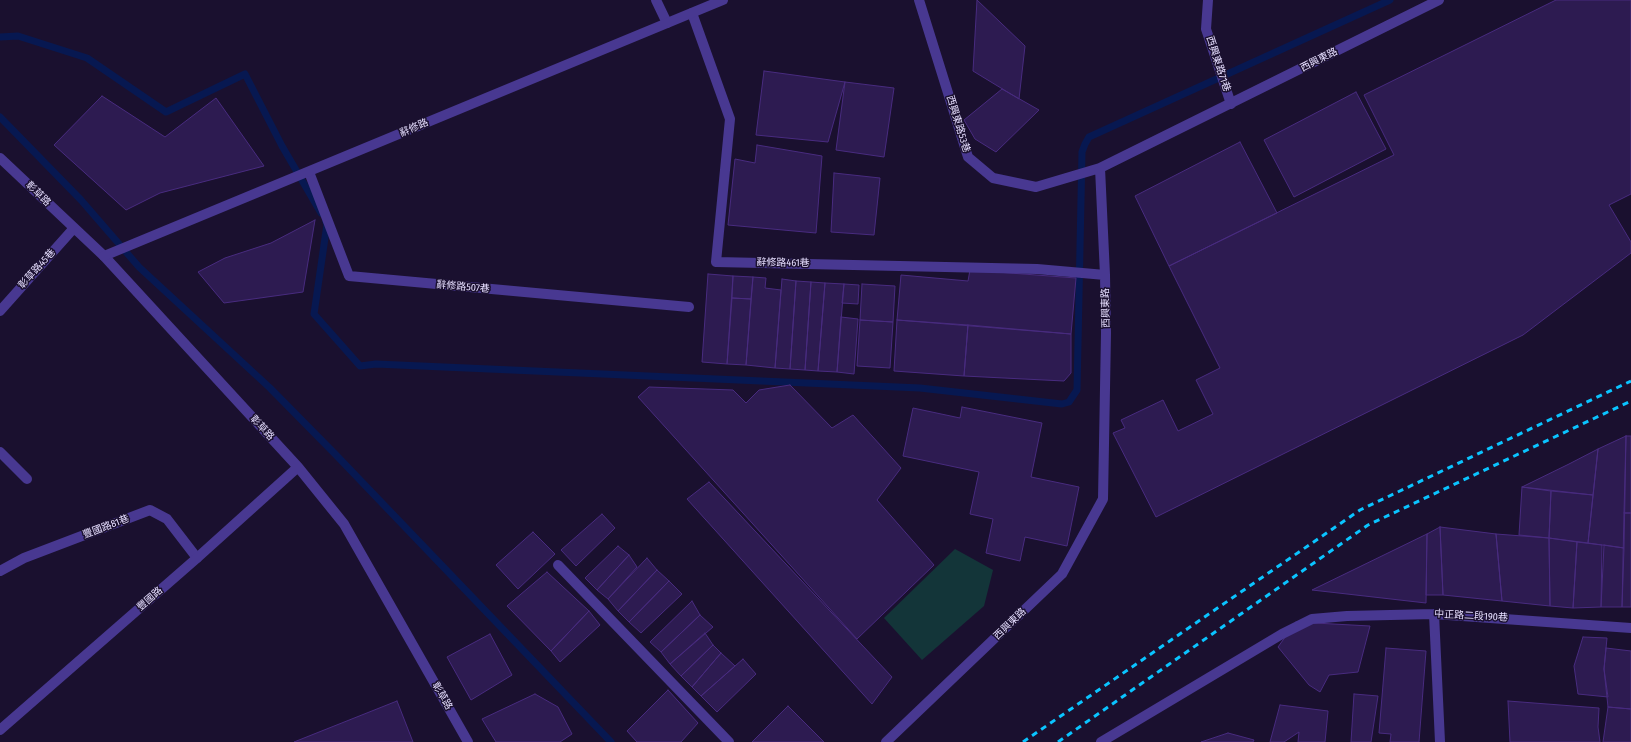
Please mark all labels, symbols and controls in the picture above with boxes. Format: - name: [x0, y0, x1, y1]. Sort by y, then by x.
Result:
- street label: 西興東路71巷: [1203, 35, 1233, 93]
- street label: 西興東路: [1298, 46, 1340, 74]
- street label: 西興東路53巷: [944, 94, 972, 154]
- street label: 辭修路: [398, 117, 430, 139]
- street label: 彰草路: [23, 179, 53, 209]
- street label: 彰草路45巷: [16, 247, 58, 291]
- street label: 辭修路461巷: [756, 257, 810, 269]
- street label: 辭修路507巷: [436, 279, 490, 295]
- street label: 西興東路: [1100, 288, 1112, 328]
- street label: 彰草路: [247, 413, 277, 443]
- street label: 豐國路81巷: [81, 513, 131, 541]
- street label: 豐國路: [135, 585, 165, 613]
- street label: 西興東路: [991, 606, 1029, 642]
- street label: 中正路二段190巷: [1434, 608, 1508, 624]
- street label: 彰草路: [429, 680, 455, 712]

